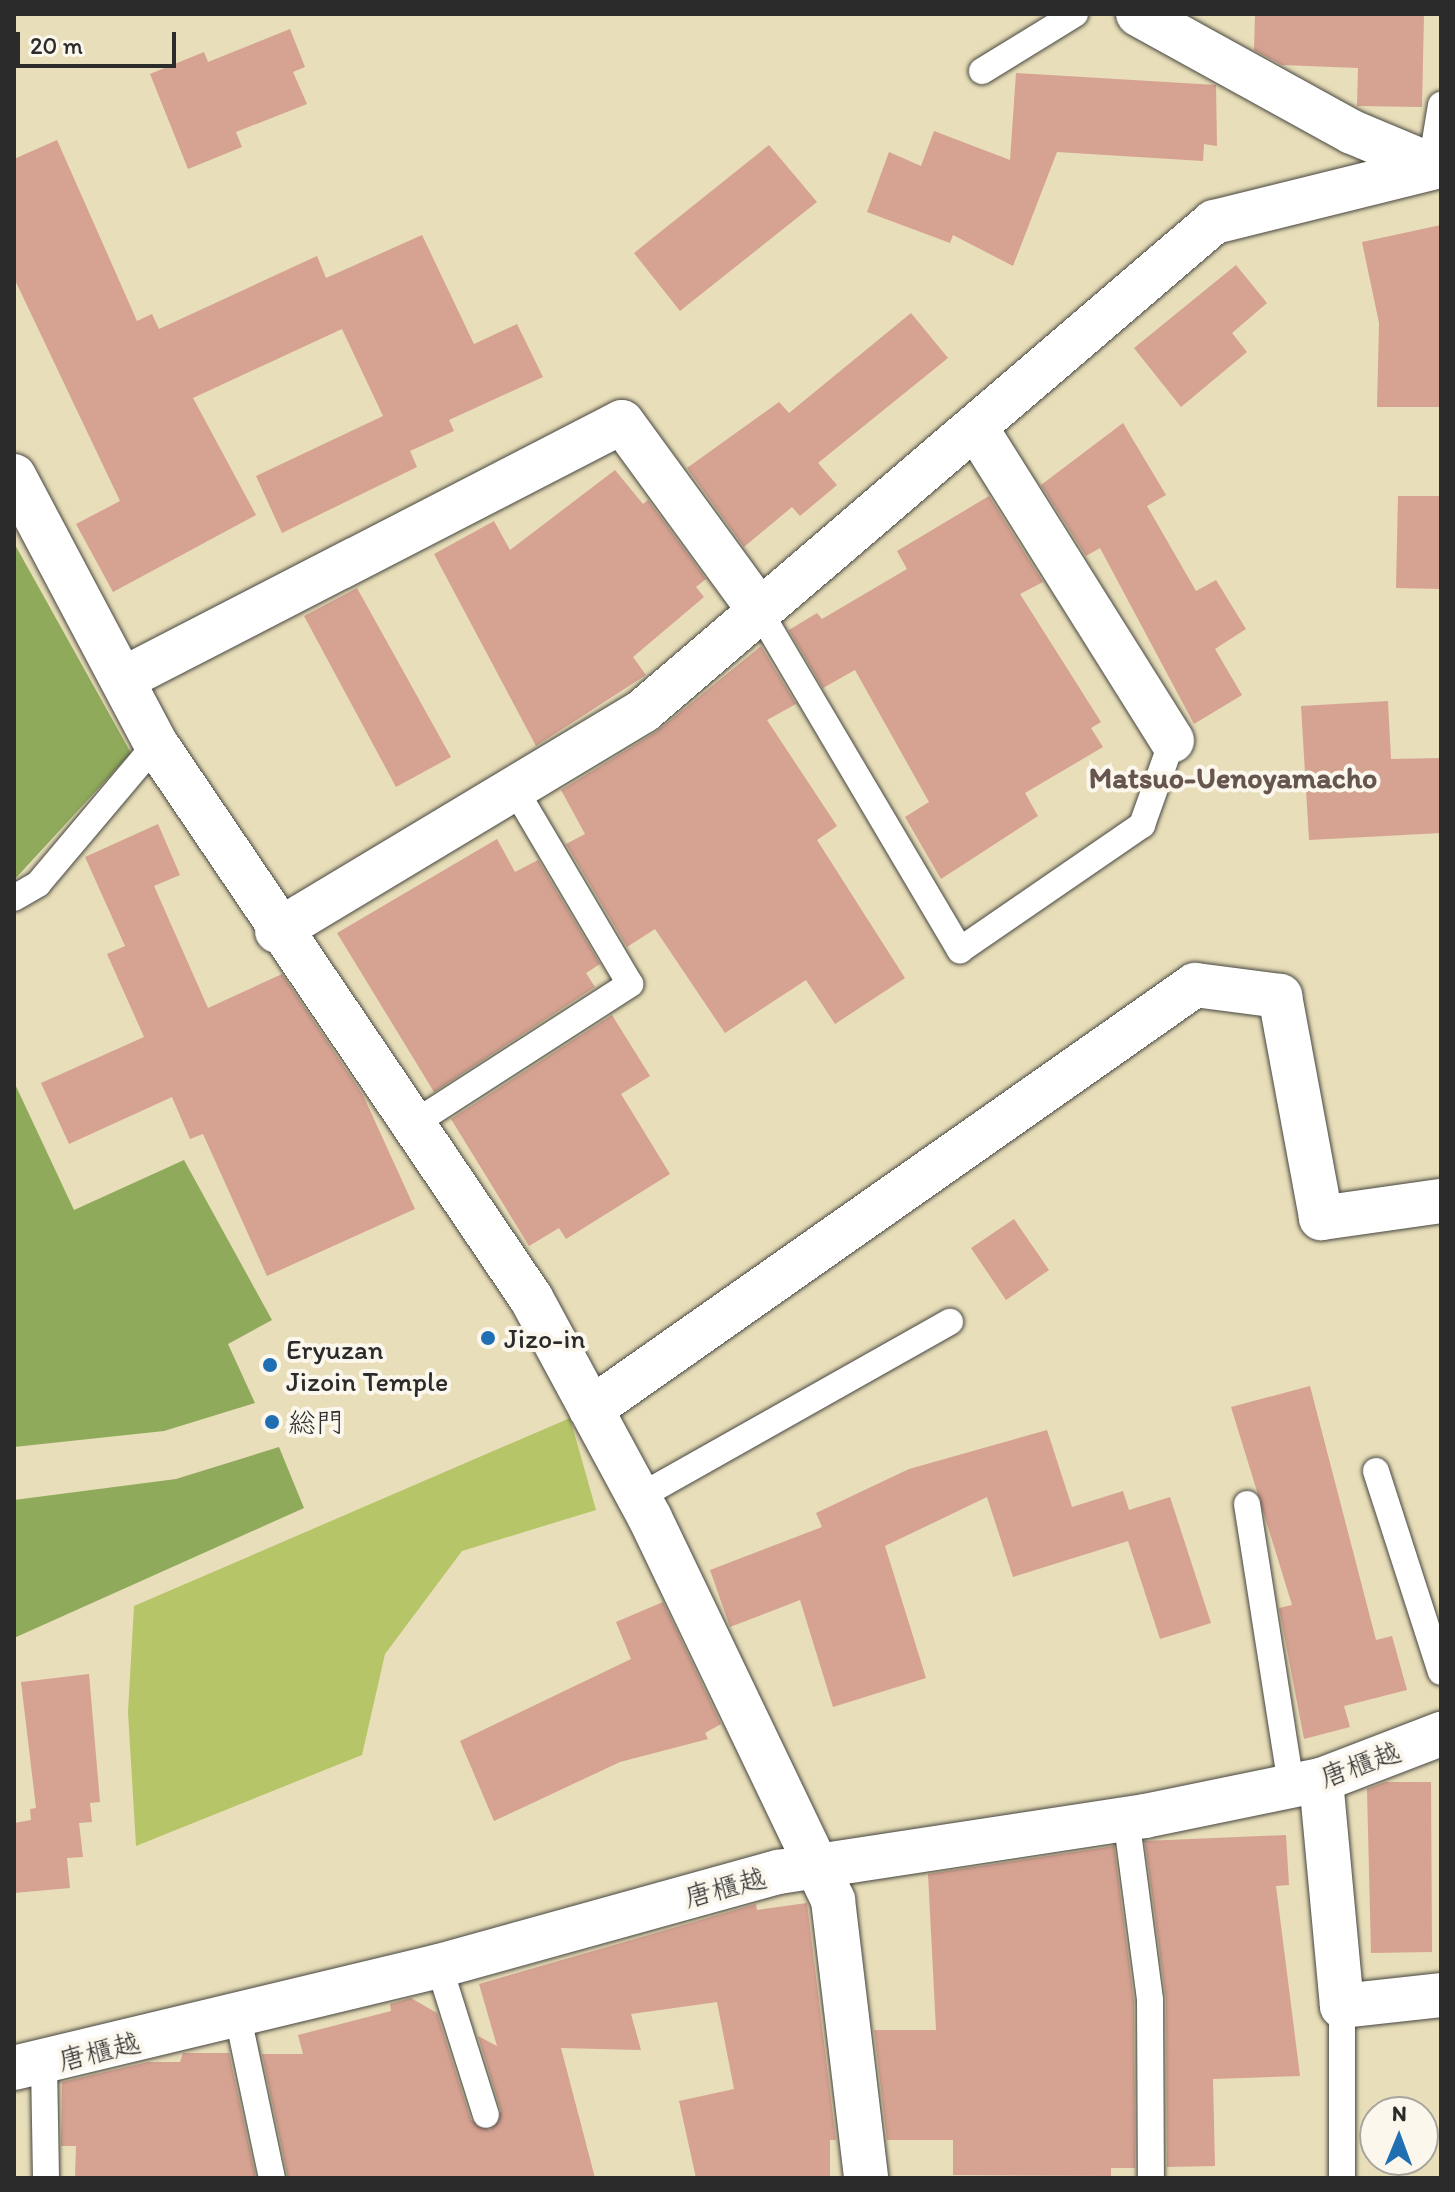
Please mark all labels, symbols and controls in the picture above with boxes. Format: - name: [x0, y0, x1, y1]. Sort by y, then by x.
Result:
- scale bar: [20, 16, 180, 66]
- text: 20 m: [30, 31, 83, 60]
- district label: Matsuo-Uenoyamacho: [1089, 760, 1377, 796]
- place label: Jizo-in: [504, 1321, 585, 1355]
- marker: Jizo-in: [479, 1329, 497, 1347]
- place label: Eryuzan Jizoin Temple: [286, 1332, 447, 1398]
- marker: Eryuzan Jizoin Temple: [261, 1356, 279, 1374]
- place label: 総門: [288, 1405, 344, 1439]
- marker: 総門: [263, 1413, 281, 1431]
- street label: 唐櫃越: [1315, 1734, 1405, 1794]
- street label: 唐櫃越: [680, 1860, 770, 1914]
- street label: 唐櫃越: [54, 2025, 144, 2077]
- north arrow: [1359, 2096, 1439, 2176]
- text: N: [1392, 2100, 1407, 2127]

